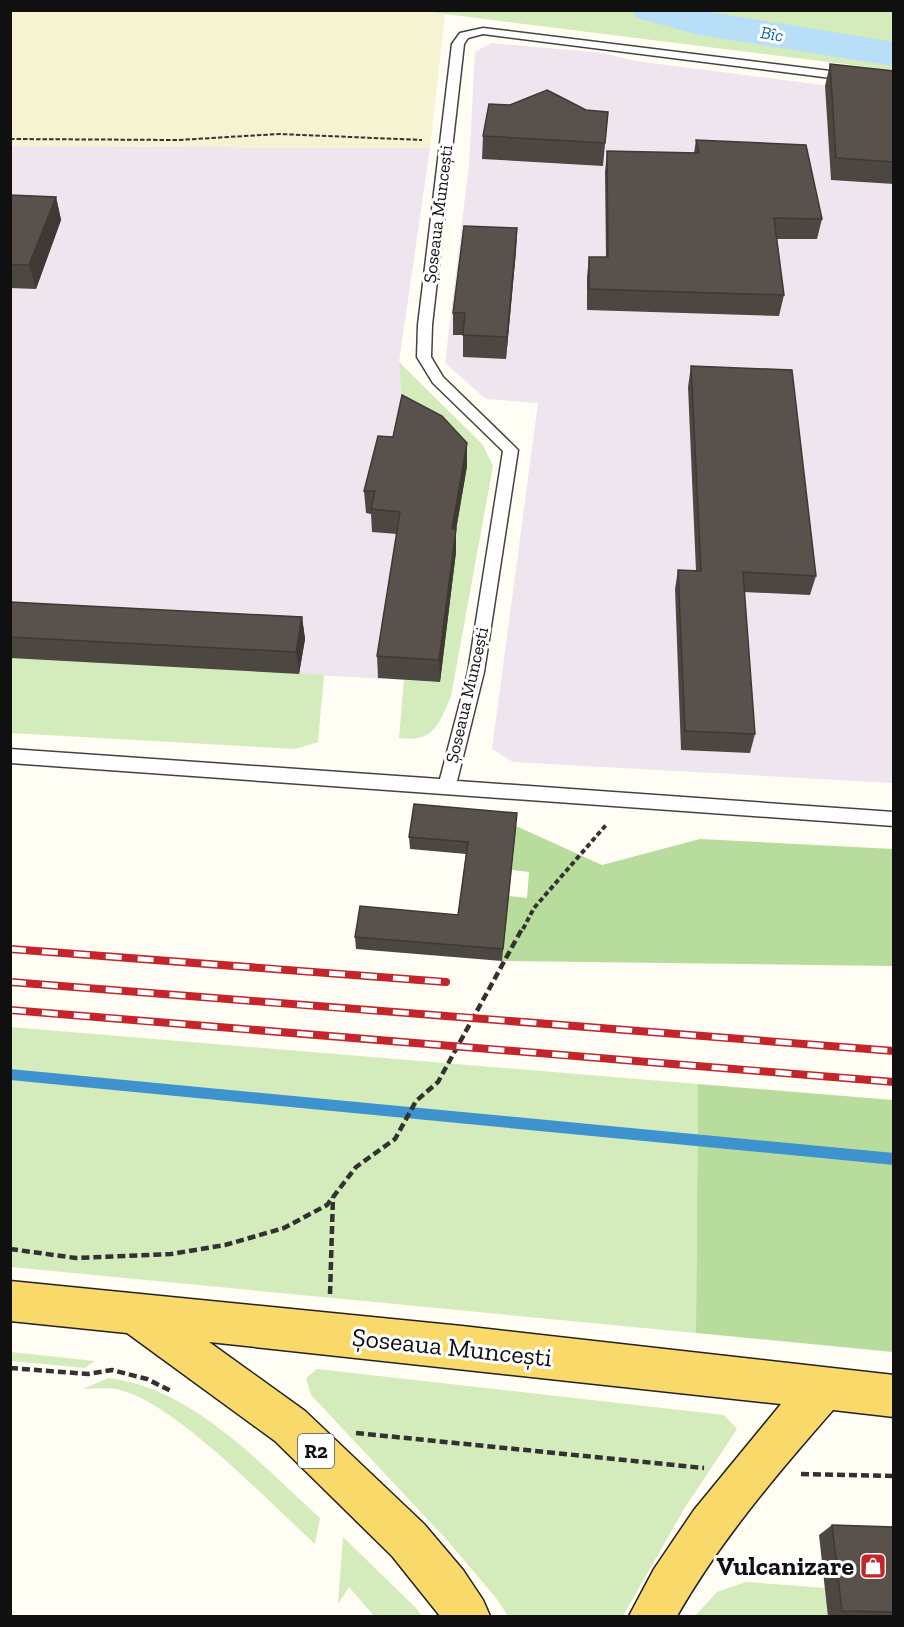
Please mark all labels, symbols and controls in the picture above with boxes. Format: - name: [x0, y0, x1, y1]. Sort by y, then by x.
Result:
- water label: Bîc: [759, 21, 785, 47]
- street label: Șoseaua Muncești: [419, 144, 457, 284]
- street label: Șoseaua Muncești: [441, 625, 493, 765]
- street label: Șoseaua Muncești: [350, 1321, 554, 1373]
- road number: R2: [298, 1434, 334, 1468]
- place label: Vulcanizare: [716, 1550, 854, 1582]
- shop icon: Vulcanizare: [858, 1551, 888, 1581]

